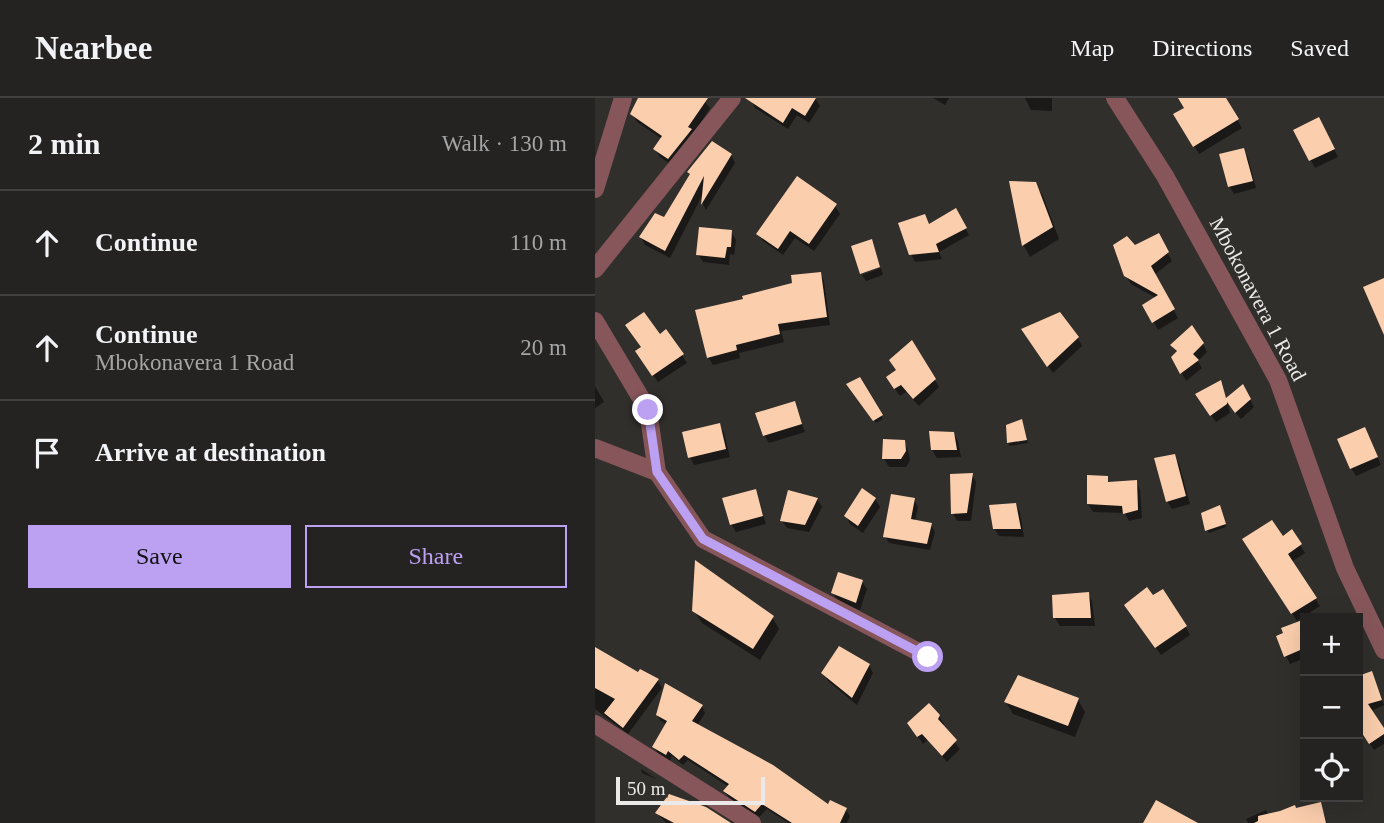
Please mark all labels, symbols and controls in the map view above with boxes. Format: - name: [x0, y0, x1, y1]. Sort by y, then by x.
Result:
- text: Nearbee: [35, 30, 152, 66]
- text: Map: [1070, 35, 1114, 61]
- text: Directions: [1152, 35, 1252, 61]
- text: Saved: [1290, 35, 1349, 61]
- text: 2 min: [28, 127, 101, 160]
- text: Walk · 130 m: [442, 131, 567, 156]
- street label: Mbokonavera 1 Road: [1205, 213, 1312, 385]
- icon: ahead: [28, 224, 66, 262]
- text: Continue: [95, 228, 198, 257]
- text: 110 m: [510, 230, 567, 255]
- text: Continue: [95, 320, 198, 349]
- icon: ahead: [28, 329, 66, 367]
- text: 20 m: [520, 335, 567, 360]
- text: Mbokonavera 1 Road: [95, 350, 294, 375]
- route end: [632, 394, 663, 425]
- icon: arrive: [28, 434, 66, 472]
- text: Arrive at destination: [95, 438, 326, 467]
- button: Save: [28, 525, 291, 588]
- button: Share: [305, 525, 567, 588]
- map controls: [1300, 613, 1363, 802]
- button: +: [1300, 613, 1363, 676]
- route start: [912, 641, 943, 672]
- button: −: [1300, 676, 1363, 739]
- button: locate: [1300, 739, 1363, 802]
- scale bar: [616, 774, 765, 806]
- text: 50 m: [627, 778, 666, 799]

